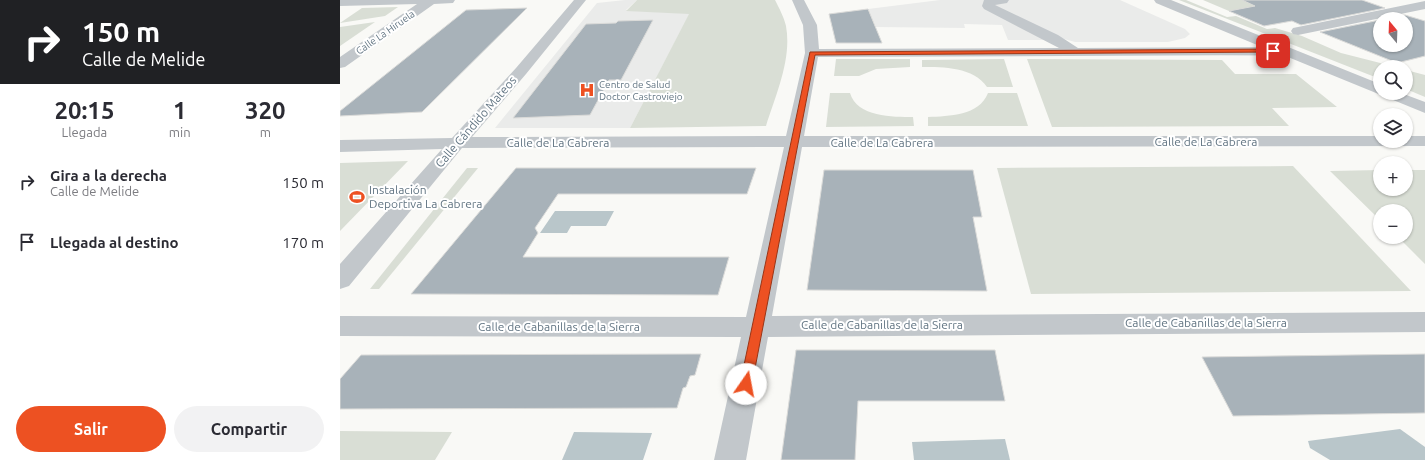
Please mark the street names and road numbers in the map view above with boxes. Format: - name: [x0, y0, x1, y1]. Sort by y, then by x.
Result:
- street label: Calle La Hiruela: [354, 8, 417, 57]
- street label: Calle Cándido Mateos: [433, 73, 519, 170]
- street label: Calle de La Cabrera: [1154, 135, 1258, 148]
- street label: Calle de La Cabrera: [506, 136, 610, 149]
- street label: Calle de La Cabrera: [830, 136, 934, 149]
- street label: Calle de Cabanillas de la Sierra: [1125, 316, 1287, 329]
- street label: Calle de Cabanillas de la Sierra: [801, 318, 963, 331]
- street label: Calle de Cabanillas de la Sierra: [478, 320, 640, 333]

